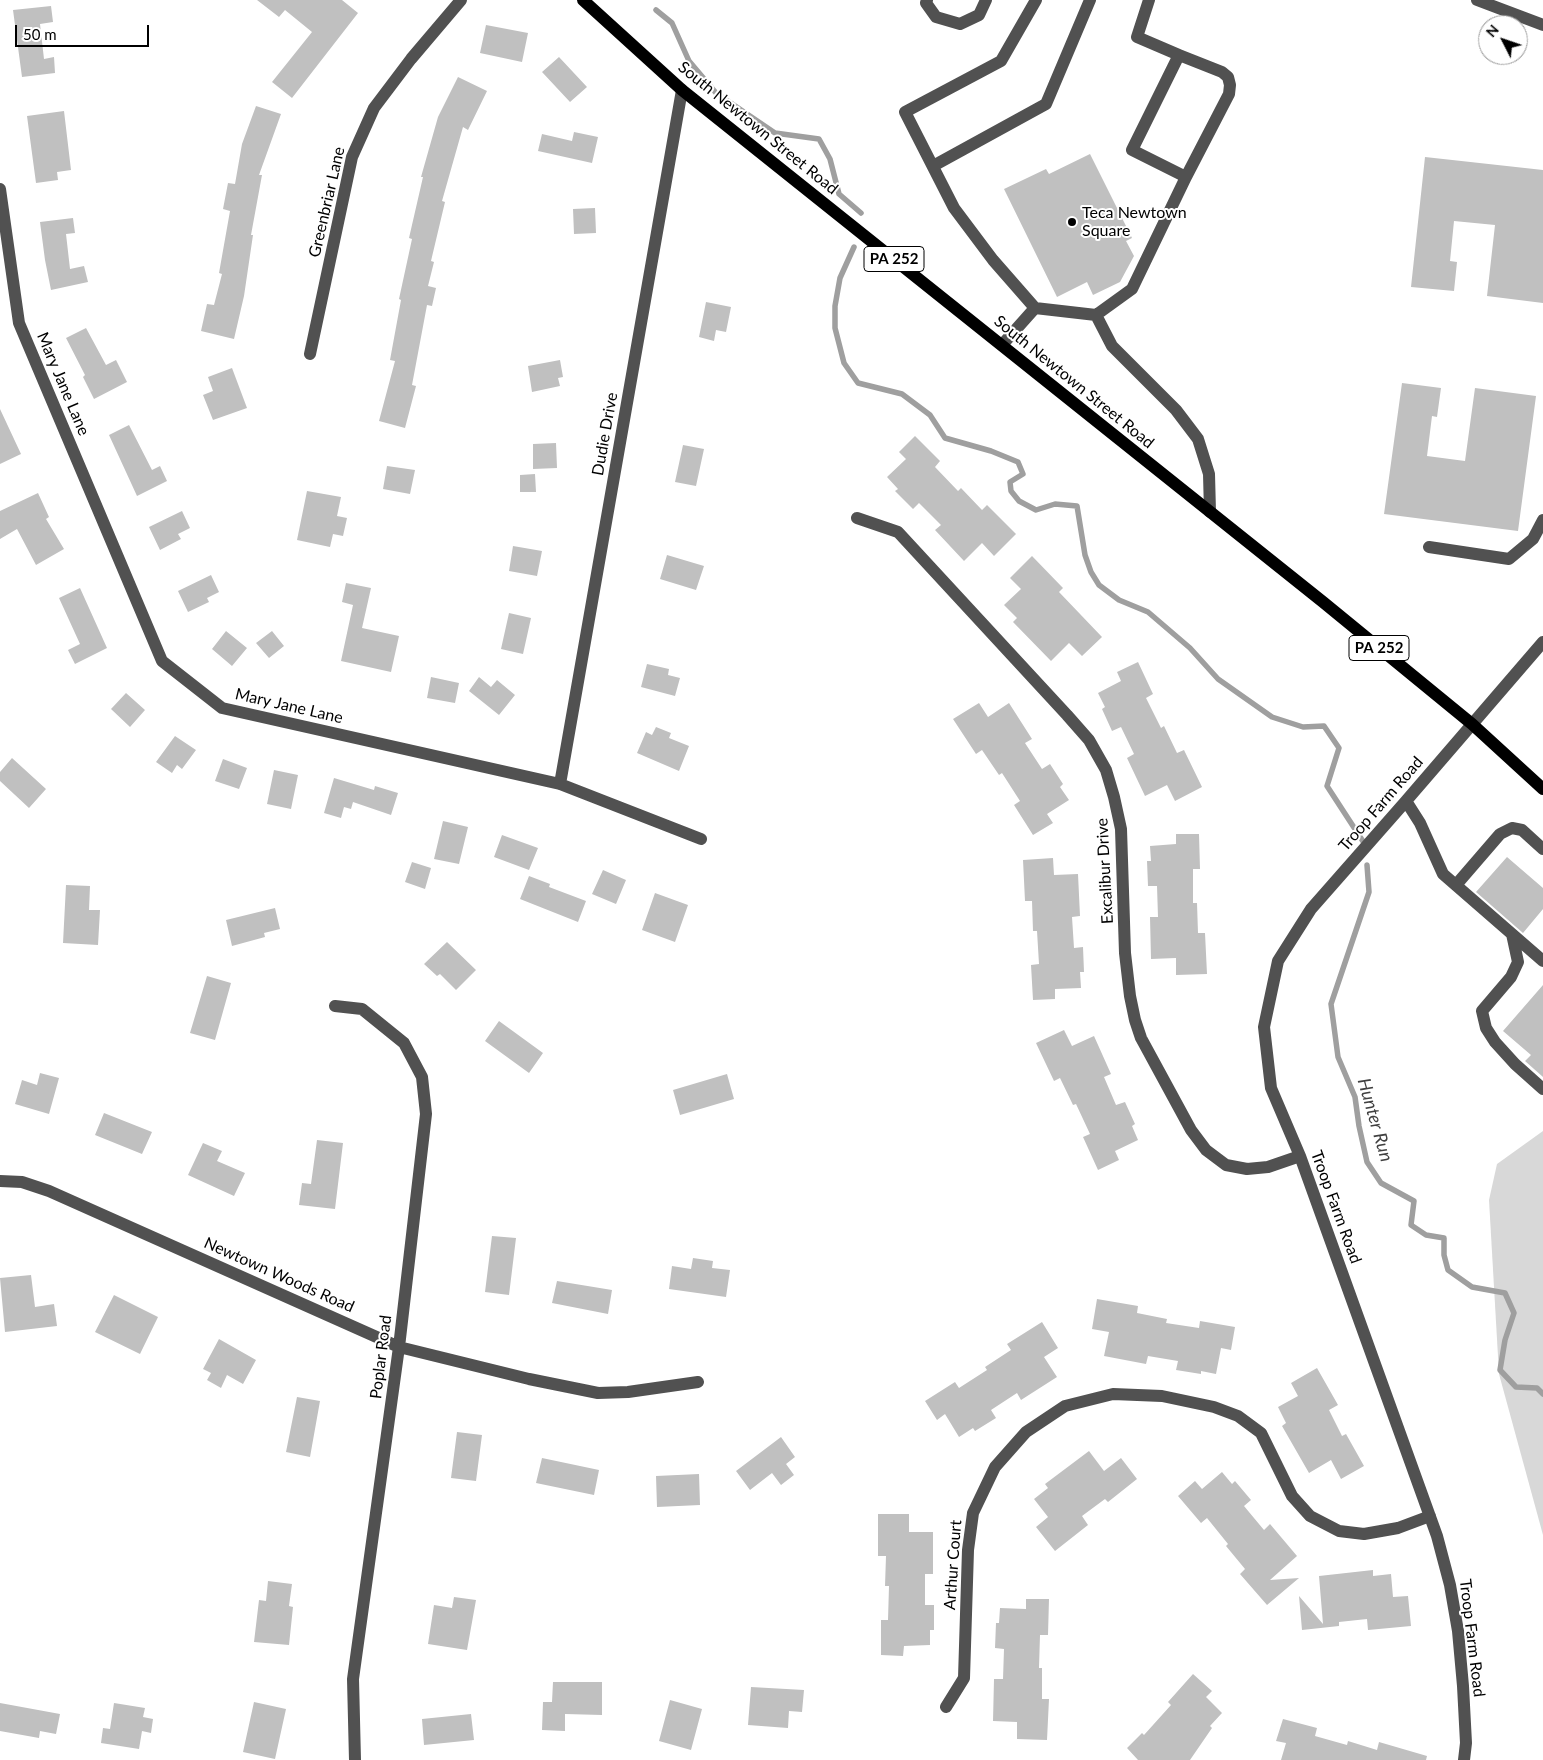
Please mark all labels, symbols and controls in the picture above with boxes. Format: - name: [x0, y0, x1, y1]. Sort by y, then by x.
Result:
- scale bar: [18, 15, 151, 47]
- north arrow: [1478, 15, 1528, 65]
- text: N: [1482, 21, 1502, 40]
- text: 50 m: [23, 25, 57, 43]
- street label: South Newtown Street Road: [674, 58, 842, 198]
- street label: Greenbriar Lane: [305, 145, 349, 259]
- place label: Teca Newtown Square: [1082, 203, 1187, 241]
- marker: Teca Newtown Square: [1066, 216, 1078, 228]
- road number: PA 252: [864, 246, 924, 272]
- street label: South Newtown Street Road: [990, 312, 1158, 452]
- street label: Mary Jane Lane: [33, 330, 93, 438]
- street label: Dudie Drive: [588, 391, 622, 477]
- road number: PA 252: [1349, 636, 1409, 660]
- street label: Mary Jane Lane: [233, 684, 345, 728]
- street label: Troop Farm Road: [1335, 753, 1427, 855]
- street label: Excalibur Drive: [1093, 818, 1117, 924]
- water label: Hunter Run: [1353, 1076, 1397, 1164]
- street label: Troop Farm Road: [1307, 1148, 1365, 1266]
- street label: Newtown Woods Road: [201, 1233, 357, 1317]
- street label: Poplar Road: [366, 1314, 396, 1400]
- street label: Arthur Court: [940, 1519, 966, 1611]
- street label: Troop Farm Road: [1455, 1578, 1489, 1698]

